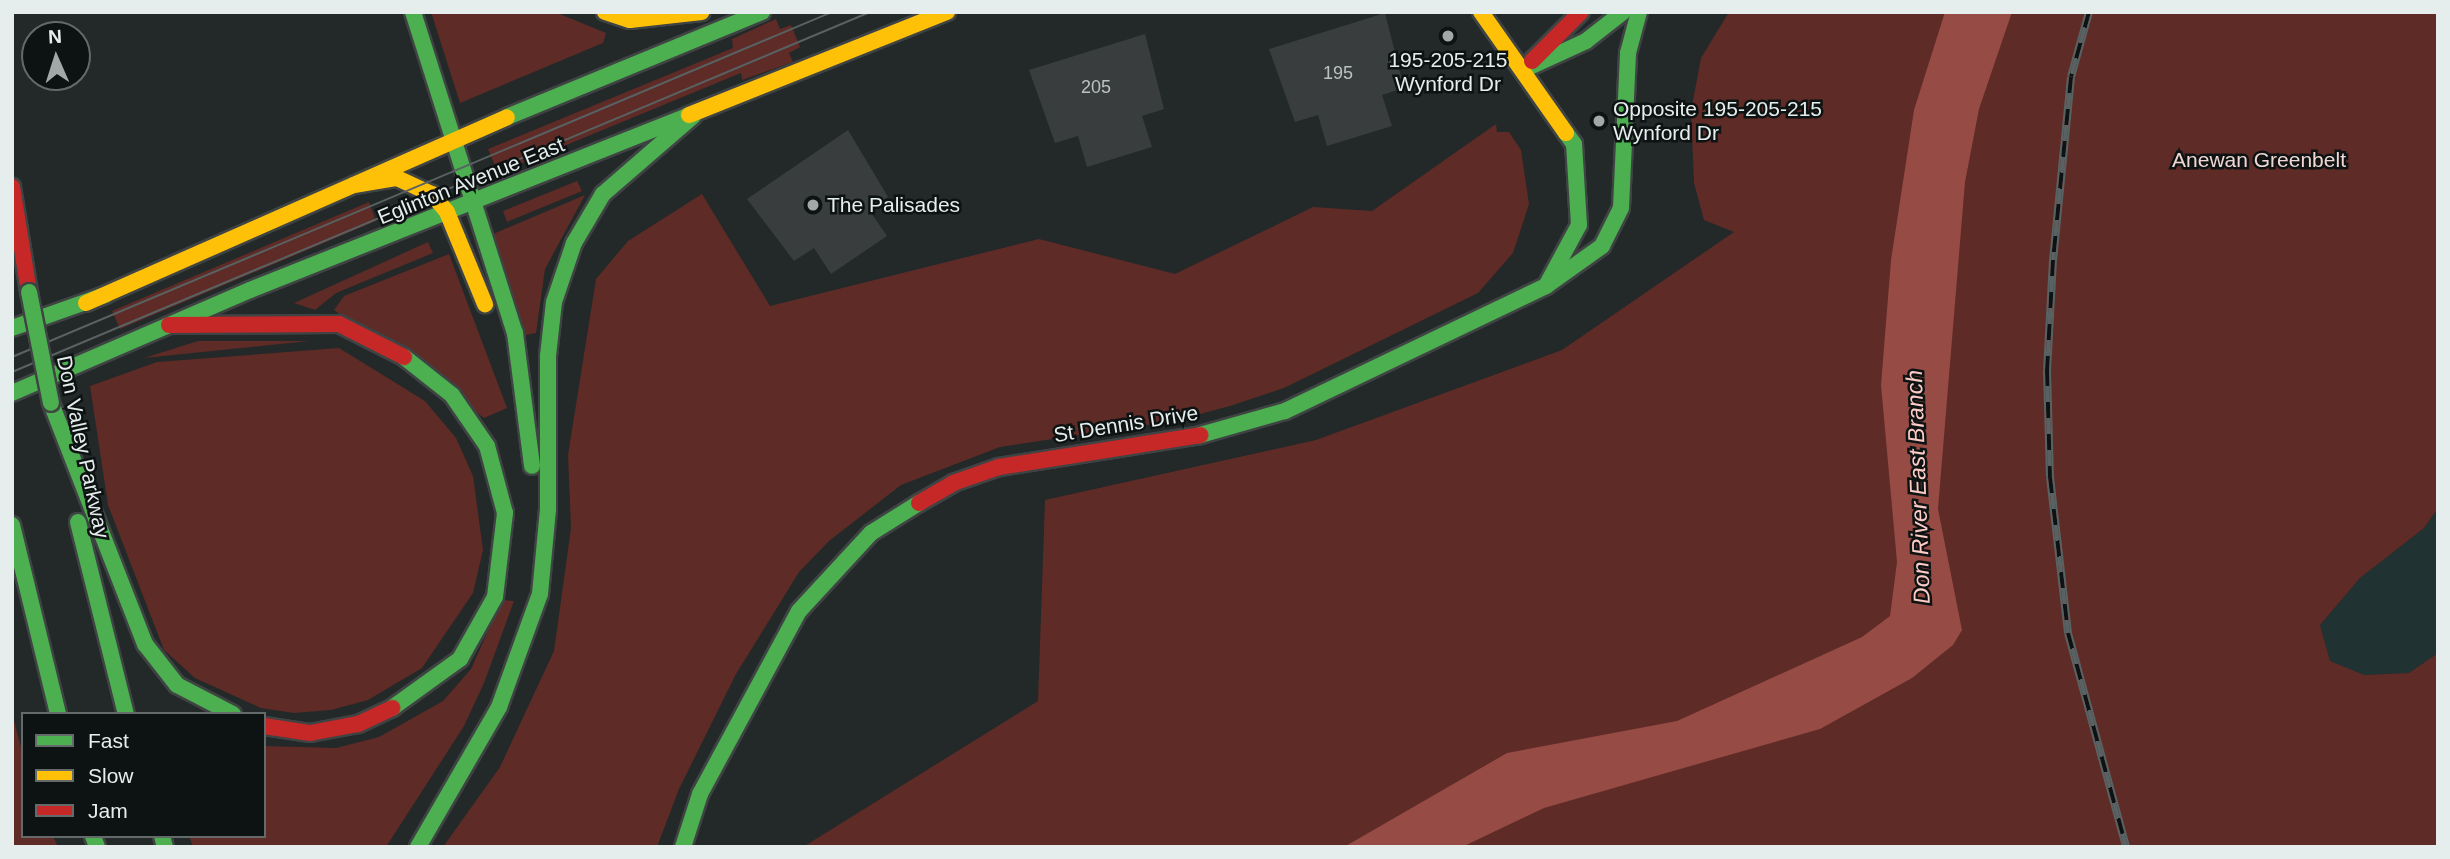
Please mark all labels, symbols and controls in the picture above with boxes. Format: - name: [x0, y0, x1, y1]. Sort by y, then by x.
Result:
- north arrow: [21, 21, 91, 91]
- text: N: [48, 26, 62, 47]
- marker: 195-205-215 Wynford Dr: [1440, 28, 1456, 44]
- place label: 195-205-215 Wynford Dr: [1388, 47, 1508, 97]
- house number: 195: [1323, 62, 1353, 84]
- house number: 205: [1081, 76, 1111, 98]
- place label: Opposite 195-205-215 Wynford Dr: [1613, 96, 1822, 146]
- marker: Opposite 195-205-215 Wynford Dr: [1591, 113, 1607, 129]
- street label: Eglinton Avenue East: [373, 132, 569, 230]
- park label: Anewan Greenbelt: [2172, 147, 2346, 173]
- place label: The Palisades: [827, 192, 960, 218]
- marker: The Palisades: [805, 197, 821, 213]
- street label: Don Valley Parkway: [51, 353, 115, 541]
- water label: Don River East Branch: [1900, 370, 1936, 604]
- street label: St Dennis Drive: [1052, 400, 1200, 448]
- legend: [21, 712, 266, 838]
- text: Fast: [88, 729, 129, 752]
- text: Slow: [88, 764, 134, 787]
- text: Jam: [88, 799, 128, 822]

